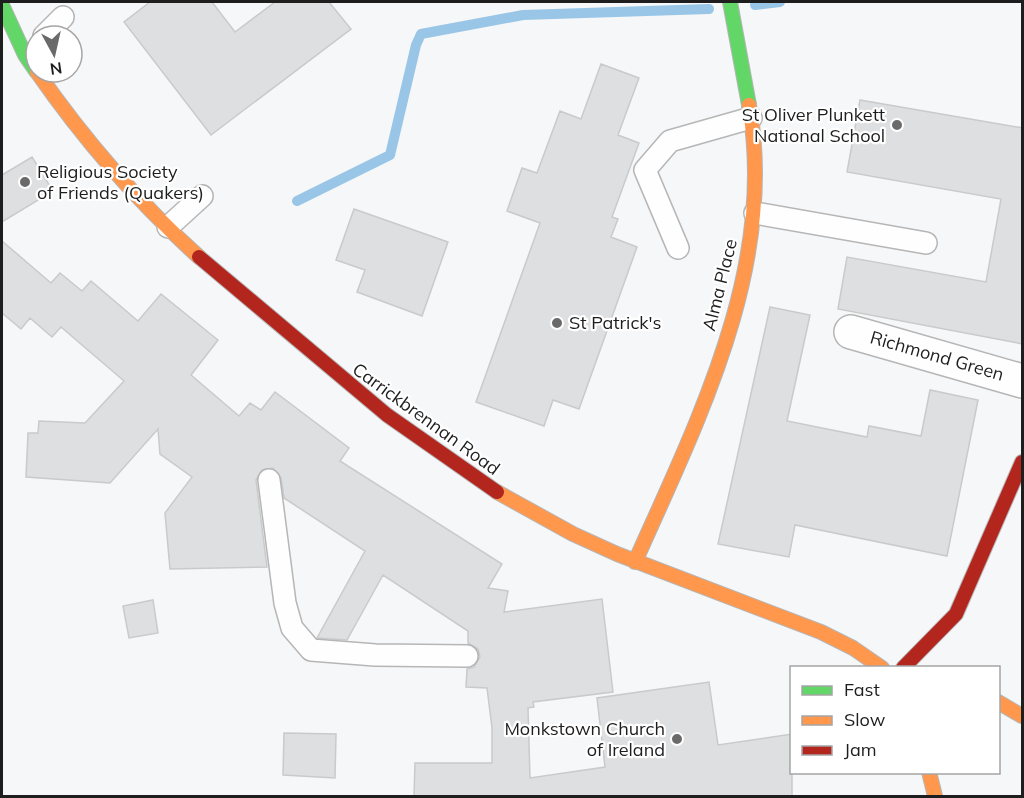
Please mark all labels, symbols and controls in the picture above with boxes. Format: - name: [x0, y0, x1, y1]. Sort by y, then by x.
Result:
- north arrow: [24, 24, 84, 84]
- text: N: [49, 58, 63, 80]
- place label: St Oliver Plunkett National School: [742, 103, 885, 147]
- marker: St Oliver Plunkett National School: [890, 118, 904, 132]
- place label: Religious Society of Friends (Quakers): [37, 160, 204, 204]
- marker: Religious Society of Friends (Quakers): [18, 175, 32, 189]
- street label: Alma Place: [697, 236, 742, 333]
- place label: St Patrick's: [569, 311, 662, 334]
- marker: St Patrick's: [550, 316, 564, 330]
- street label: Richmond Green: [868, 325, 1007, 386]
- street label: Carrickbrennan Road: [348, 357, 505, 480]
- legend: [790, 666, 1000, 774]
- text: Fast: [844, 678, 880, 701]
- text: Slow: [844, 708, 886, 731]
- place label: Monkstown Church of Ireland: [504, 717, 665, 761]
- marker: Monkstown Church of Ireland: [670, 732, 684, 746]
- text: Jam: [844, 738, 877, 761]

